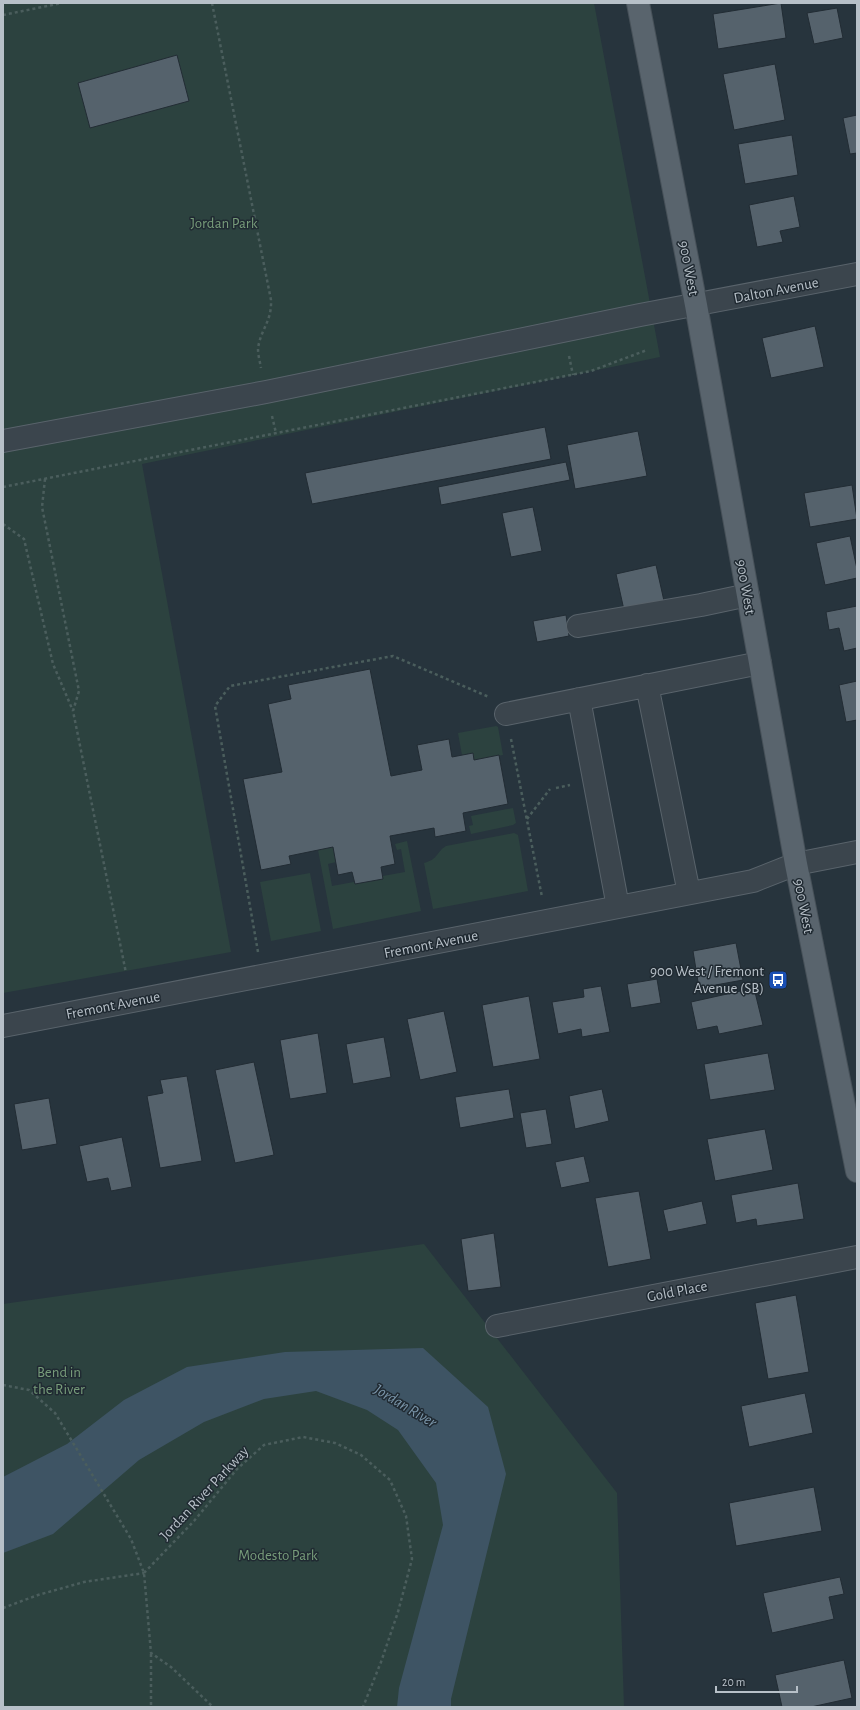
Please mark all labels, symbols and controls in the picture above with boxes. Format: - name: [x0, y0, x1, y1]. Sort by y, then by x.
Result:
- park label: Jordan Park: [190, 216, 258, 231]
- street label: 900 West: [676, 239, 701, 297]
- street label: Dalton Avenue: [732, 275, 820, 306]
- street label: 900 West: [733, 559, 758, 616]
- street label: 900 West: [791, 877, 816, 935]
- street label: Fremont Avenue: [383, 928, 480, 961]
- place label: 900 West / Fremont Avenue (SB): [650, 964, 764, 996]
- bus stop icon: 900 West / Fremont Avenue (SB): [767, 969, 789, 991]
- street label: Fremont Avenue: [65, 989, 162, 1022]
- street label: Gold Place: [646, 1278, 709, 1305]
- park label: Bend in the River: [33, 1365, 85, 1397]
- water label: Jordan River: [371, 1381, 440, 1431]
- street label: Jordan River Parkway: [157, 1443, 252, 1543]
- park label: Modesto Park: [238, 1548, 318, 1563]
- scale bar: [716, 1668, 797, 1694]
- text: 20 m: [722, 1676, 745, 1688]

